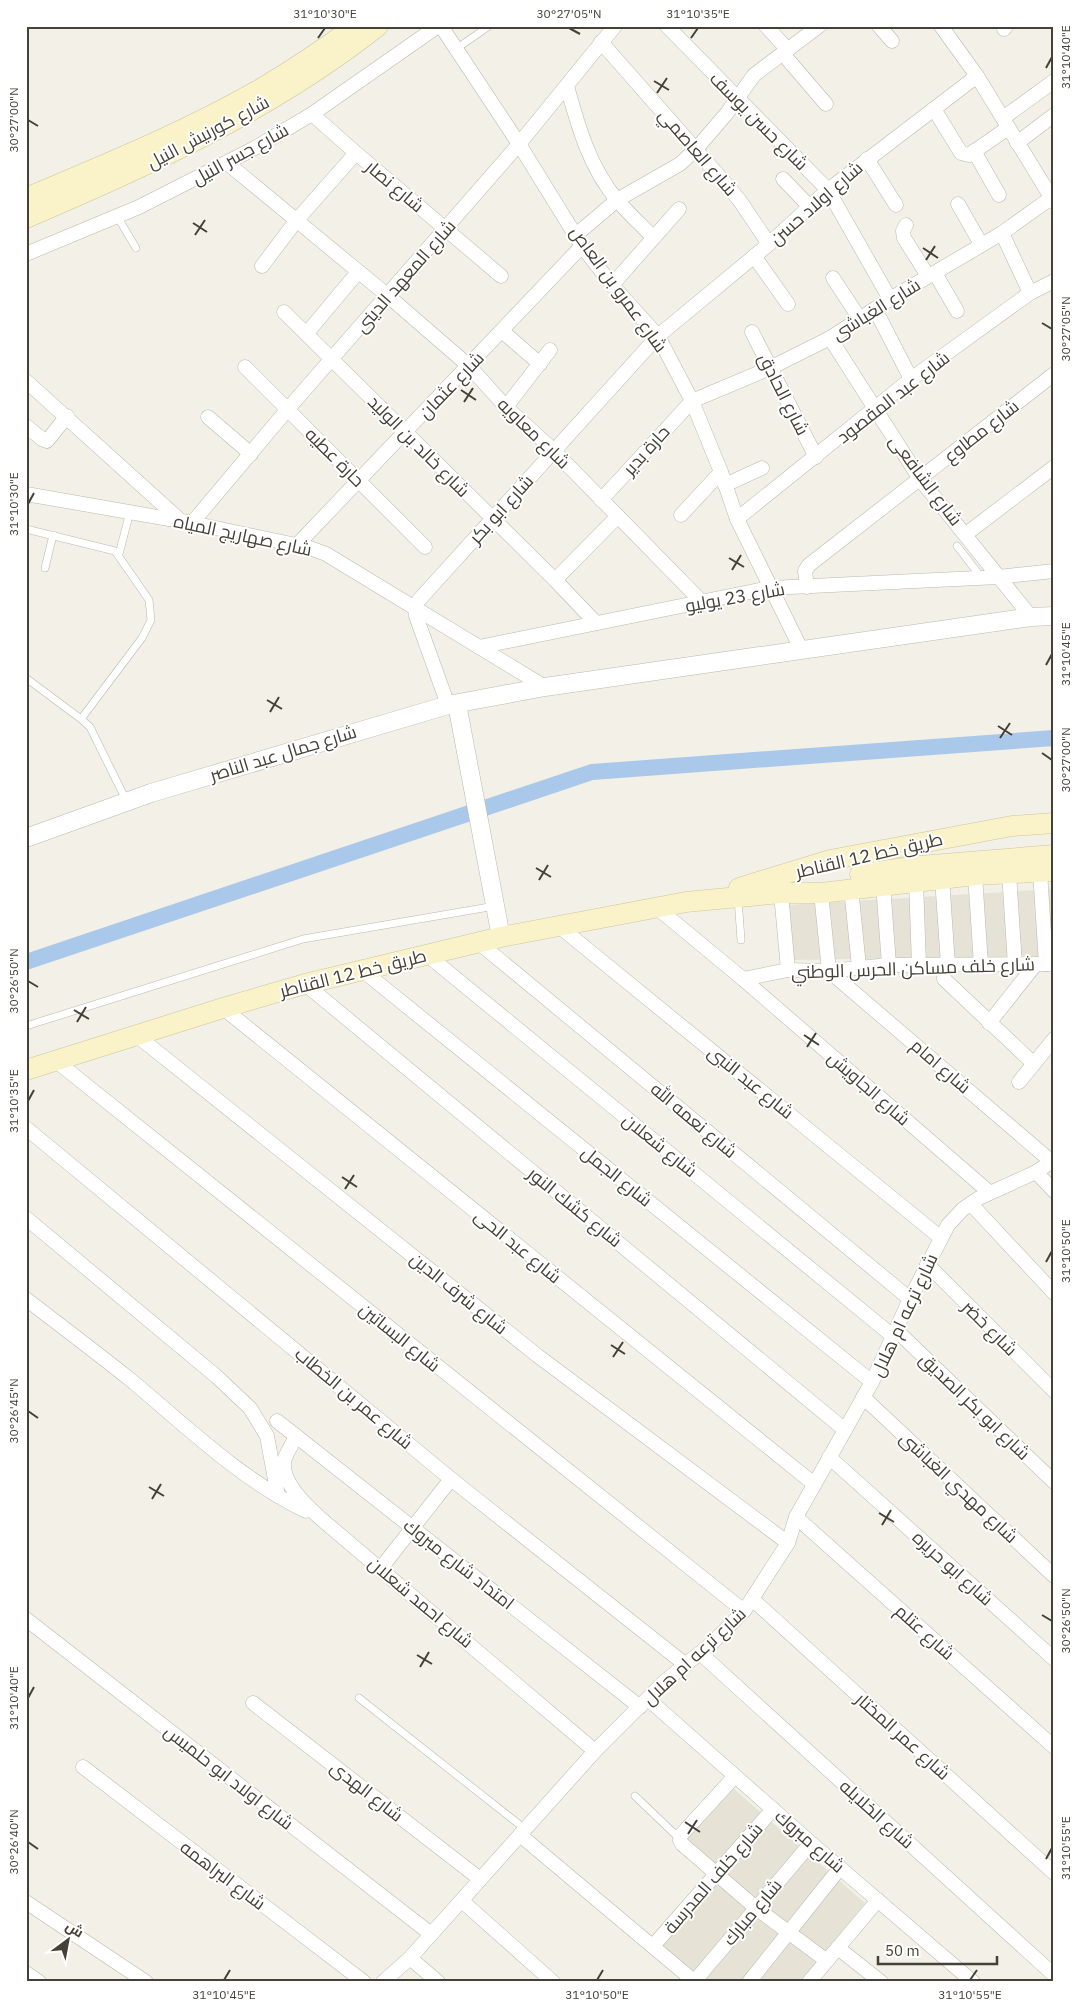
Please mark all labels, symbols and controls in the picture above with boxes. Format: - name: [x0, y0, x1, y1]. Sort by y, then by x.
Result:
- text: 31°10'30"E: [293, 6, 357, 21]
- text: 30°27'05"N: [536, 6, 602, 21]
- text: 31°10'35"E: [666, 6, 730, 21]
- text: 31°10'40"E: [1058, 25, 1073, 89]
- street label: شارع حسن يوسف: [704, 67, 813, 176]
- text: 30°27'00"N: [6, 87, 21, 153]
- street label: شارع كورنيش النيل: [143, 90, 274, 175]
- street label: شارع العاصمي: [651, 104, 742, 202]
- street label: شارع جسر النيل: [188, 118, 293, 191]
- street label: شارع نصار: [360, 154, 429, 218]
- street label: شارع اولاد حسن: [765, 156, 868, 250]
- street label: شارع المعهد الدينى: [350, 215, 461, 338]
- street label: شارع عمرو بن العاص: [565, 221, 673, 357]
- street label: شارع الغباشى: [827, 273, 925, 346]
- text: 30°27'05"N: [1058, 296, 1073, 362]
- street label: شارع عبد المقصود: [832, 346, 955, 449]
- street label: شارع عثمان: [413, 347, 489, 424]
- street label: شارع الحادق: [753, 349, 815, 439]
- street label: شارع خالد بن الوليد: [362, 390, 475, 503]
- street label: شارع معاويه: [492, 393, 575, 474]
- street label: شارع مطاوع: [939, 394, 1024, 468]
- street label: حارة بدير: [617, 420, 674, 481]
- street label: حارة عطيه: [300, 422, 370, 492]
- street label: شارع الشافعى: [884, 430, 968, 531]
- street label: شارع ابو بكر: [463, 470, 539, 550]
- text: 31°10'30"E: [6, 472, 21, 536]
- street label: شارع صهاريج المياه: [172, 509, 314, 562]
- street label: شارع 23 يوليو: [683, 577, 787, 618]
- text: 31°10'45"E: [1058, 622, 1073, 686]
- street label: شارع جمال عبد الناصر: [206, 720, 360, 788]
- text: 30°27'00"N: [1058, 727, 1073, 793]
- street label: طريق خط 12 القناطر: [792, 827, 945, 884]
- street label: طريق خط 12 القناطر: [276, 944, 429, 1004]
- text: 30°26'50"N: [6, 948, 21, 1014]
- street label: شارع خلف مساكن الحرس الوطني: [791, 952, 1035, 987]
- street label: شارع امام: [906, 1034, 976, 1099]
- street label: شارع عبد النبى: [703, 1040, 799, 1124]
- street label: شارع الجاويش: [822, 1046, 915, 1131]
- text: 31°10'35"E: [6, 1069, 21, 1133]
- street label: شارع نعمه الله: [645, 1077, 742, 1164]
- street label: شارع شعلان: [617, 1108, 702, 1183]
- street label: شارع الجمل: [576, 1140, 657, 1212]
- street label: شارع كشك النور: [522, 1161, 627, 1253]
- street label: شارع عبد الحى: [469, 1204, 566, 1289]
- text: 31°10'50"E: [1058, 1219, 1073, 1283]
- street label: شارع شرف الدين: [405, 1247, 512, 1340]
- street label: شارع ترعه ام هلال: [865, 1250, 944, 1381]
- street label: شارع خضر: [956, 1295, 1023, 1361]
- street label: شارع البساتين: [354, 1297, 445, 1377]
- street label: شارع عمر بن الخطاب: [290, 1342, 418, 1455]
- street label: شارع ابو بكر الصديق: [914, 1347, 1035, 1465]
- text: 30°26'45"N: [6, 1378, 21, 1444]
- street label: شارع مهدي الغباشى: [893, 1426, 1023, 1550]
- street label: امتداد شارع مبروك: [398, 1514, 519, 1615]
- street label: شارع ابو حريره: [907, 1526, 998, 1611]
- street label: شارع احمد شعلان: [363, 1551, 478, 1653]
- text: 30°26'50"N: [1058, 1588, 1073, 1654]
- street label: شارع عتلم: [890, 1599, 960, 1666]
- street label: شارع ترعه ام هلال: [637, 1602, 751, 1711]
- text: 31°10'40"E: [6, 1666, 21, 1730]
- street label: شارع عمر المختار: [849, 1687, 955, 1785]
- street label: شارع اولاد ابو حلميس: [159, 1719, 298, 1835]
- street label: شارع الهدى: [325, 1755, 408, 1827]
- street label: شارع الخلايله: [834, 1774, 919, 1854]
- street label: شارع مبروك: [770, 1804, 850, 1878]
- text: 30°26'40"N: [6, 1809, 21, 1875]
- text: 31°10'55"E: [1058, 1816, 1073, 1880]
- street label: شارع خلف المدرسة: [659, 1818, 768, 1939]
- street label: شارع البراهمه: [175, 1835, 270, 1915]
- street label: شارع مبارك: [717, 1874, 787, 1951]
- north arrow: [42, 1916, 92, 1966]
- text: ش: [63, 1917, 87, 1941]
- scale bar: [878, 1933, 996, 1965]
- text: 50 m: [885, 1941, 920, 1960]
- text: 31°10'45"E: [192, 1987, 256, 2002]
- text: 31°10'50"E: [565, 1987, 629, 2002]
- text: 31°10'55"E: [938, 1987, 1002, 2002]

